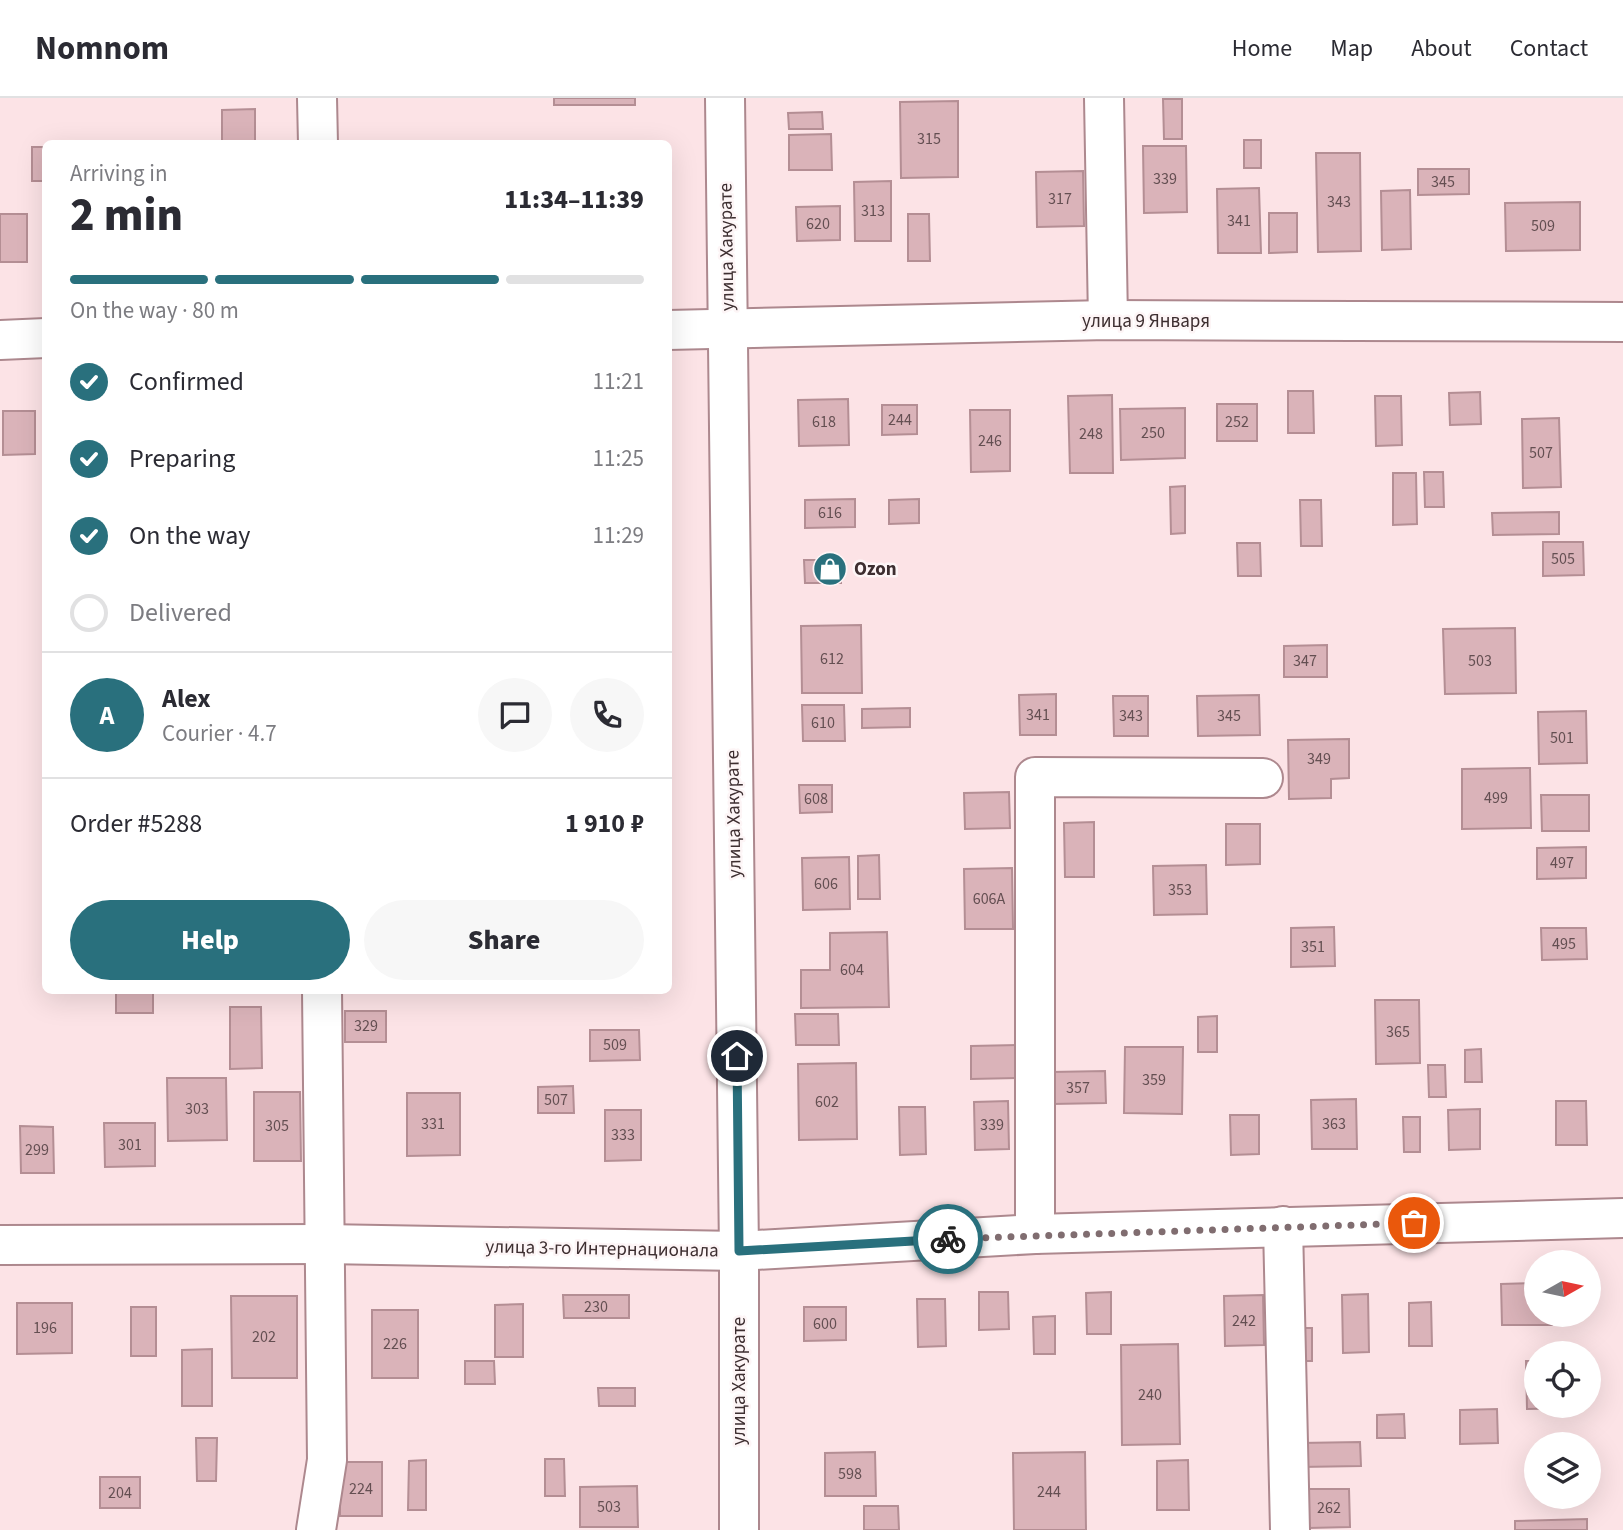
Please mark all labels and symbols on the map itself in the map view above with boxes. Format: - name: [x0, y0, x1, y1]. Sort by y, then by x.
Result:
- house number: 315: [917, 128, 941, 150]
- house number: 339: [1153, 168, 1177, 190]
- house number: 345: [1431, 171, 1455, 193]
- street label: улица Хакурате: [712, 183, 742, 311]
- house number: 317: [1048, 188, 1072, 210]
- house number: 343: [1327, 191, 1351, 213]
- house number: 313: [861, 200, 885, 222]
- house number: 341: [1227, 210, 1251, 232]
- house number: 620: [806, 213, 830, 235]
- house number: 509: [1531, 215, 1555, 237]
- street label: улица 9 Января: [1082, 308, 1210, 335]
- house number: 244: [888, 409, 912, 431]
- house number: 618: [812, 411, 836, 433]
- house number: 252: [1225, 411, 1249, 433]
- house number: 250: [1141, 422, 1165, 444]
- house number: 248: [1079, 423, 1103, 445]
- house number: 246: [978, 430, 1002, 452]
- house number: 507: [1529, 442, 1553, 464]
- house number: 616: [818, 502, 842, 524]
- house number: 505: [1551, 548, 1575, 570]
- shop icon: Ozon: [811, 550, 849, 588]
- place label: Ozon: [854, 556, 897, 583]
- house number: 612: [820, 648, 844, 670]
- house number: 347: [1293, 650, 1317, 672]
- house number: 503: [1468, 650, 1492, 672]
- house number: 341: [1026, 704, 1050, 726]
- house number: 343: [1119, 705, 1143, 727]
- house number: 345: [1217, 705, 1241, 727]
- house number: 610: [811, 712, 835, 734]
- house number: 501: [1550, 727, 1574, 749]
- house number: 349: [1307, 748, 1331, 770]
- street label: улица Хакурате: [719, 750, 749, 878]
- house number: 499: [1484, 787, 1508, 809]
- house number: 608: [804, 788, 828, 810]
- house number: 497: [1550, 852, 1574, 874]
- house number: 606: [814, 873, 838, 895]
- house number: 353: [1168, 879, 1192, 901]
- house number: 606А: [973, 888, 1006, 910]
- house number: 495: [1552, 933, 1576, 955]
- house number: 351: [1301, 936, 1325, 958]
- house number: 604: [840, 959, 864, 981]
- house number: 329: [354, 1015, 378, 1037]
- house number: 365: [1386, 1021, 1410, 1043]
- pin: [707, 1026, 767, 1086]
- house number: 509: [603, 1034, 627, 1056]
- house number: 359: [1142, 1069, 1166, 1091]
- house number: 357: [1066, 1077, 1090, 1099]
- house number: 507: [544, 1089, 568, 1111]
- house number: 602: [815, 1091, 839, 1113]
- house number: 303: [185, 1098, 209, 1120]
- house number: 331: [421, 1113, 445, 1135]
- house number: 363: [1322, 1113, 1346, 1135]
- house number: 339: [980, 1114, 1004, 1136]
- house number: 305: [265, 1115, 289, 1137]
- house number: 333: [611, 1124, 635, 1146]
- house number: 301: [118, 1134, 142, 1156]
- house number: 299: [25, 1139, 49, 1161]
- pin: [1384, 1193, 1444, 1253]
- courier: [913, 1204, 983, 1274]
- street label: улица 3-го Интернационала: [485, 1233, 719, 1265]
- north arrow: [1524, 1250, 1601, 1326]
- house number: 230: [584, 1296, 608, 1318]
- house number: 242: [1232, 1310, 1256, 1332]
- house number: 600: [813, 1313, 837, 1335]
- house number: 196: [33, 1317, 57, 1339]
- street label: улица Хакурате: [726, 1317, 753, 1445]
- house number: 202: [252, 1326, 276, 1348]
- house number: 226: [383, 1333, 407, 1355]
- house number: 240: [1138, 1384, 1162, 1406]
- house number: 598: [838, 1463, 862, 1485]
- house number: 224: [349, 1478, 373, 1500]
- house number: 244: [1037, 1481, 1061, 1503]
- house number: 204: [108, 1482, 132, 1504]
- house number: 503: [597, 1496, 621, 1518]
- house number: 262: [1317, 1497, 1341, 1519]

